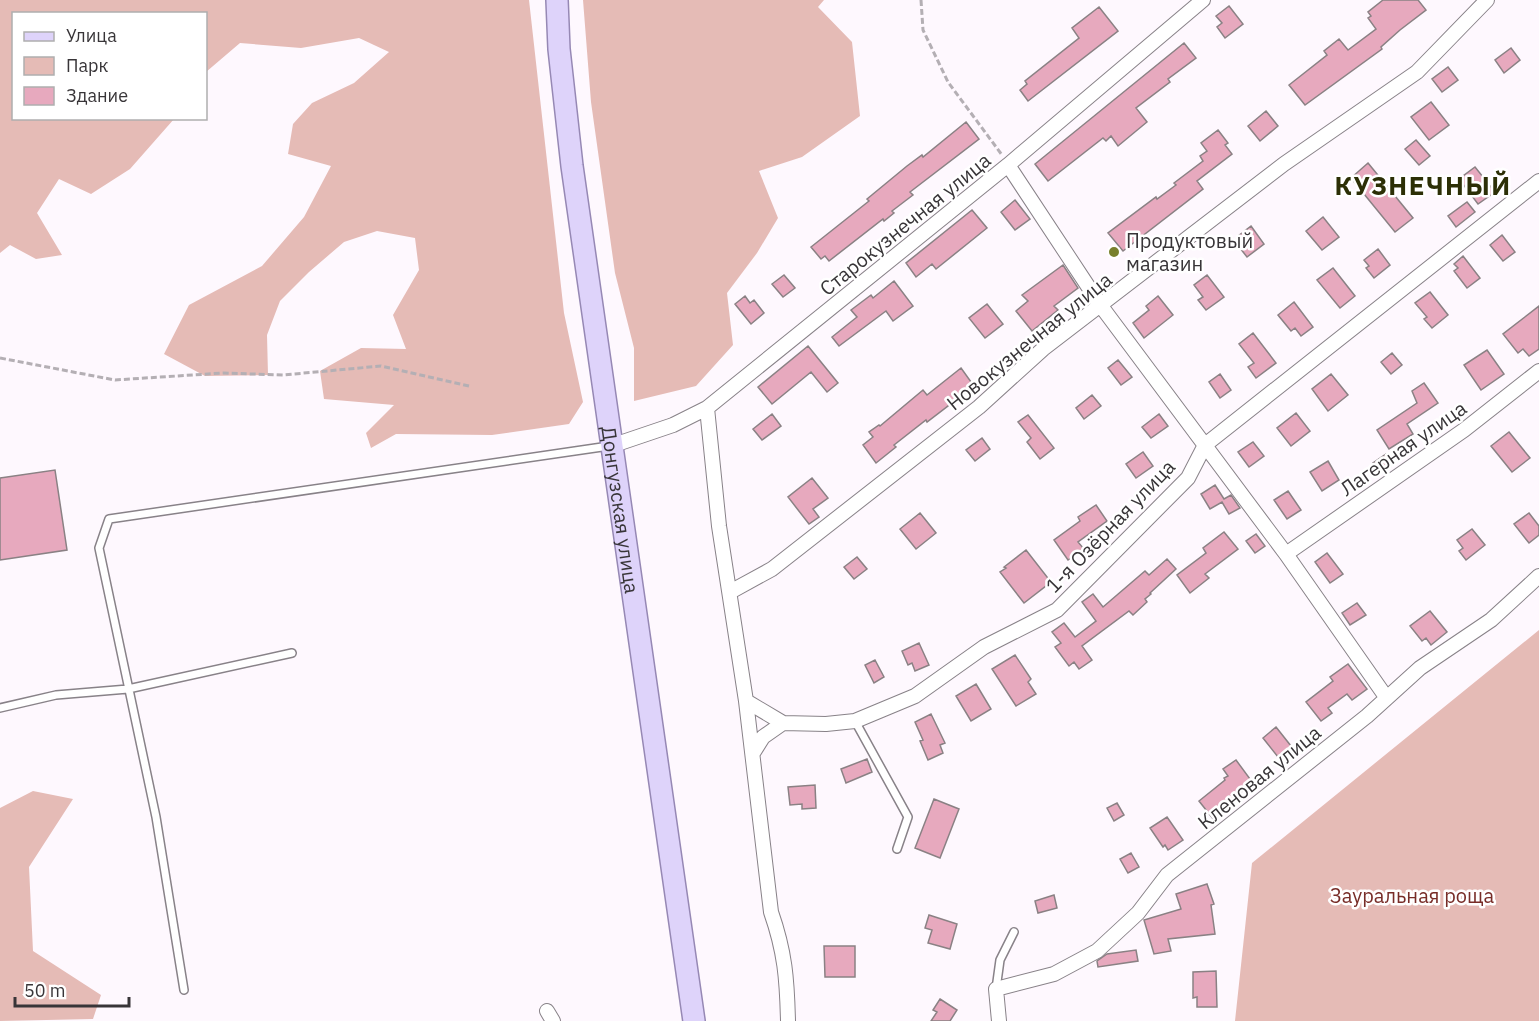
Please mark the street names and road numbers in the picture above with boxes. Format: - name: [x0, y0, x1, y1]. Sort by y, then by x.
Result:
- street label: Старокузнечная улица: [814, 146, 996, 301]
- street label: Новокузнечная улица: [941, 266, 1118, 416]
- street label: Лагерная улица: [1334, 394, 1472, 502]
- street label: Донгузская улица: [596, 424, 646, 595]
- street label: 1-я Озёрная улица: [1039, 453, 1181, 598]
- street label: Кленовая улица: [1192, 719, 1326, 835]

